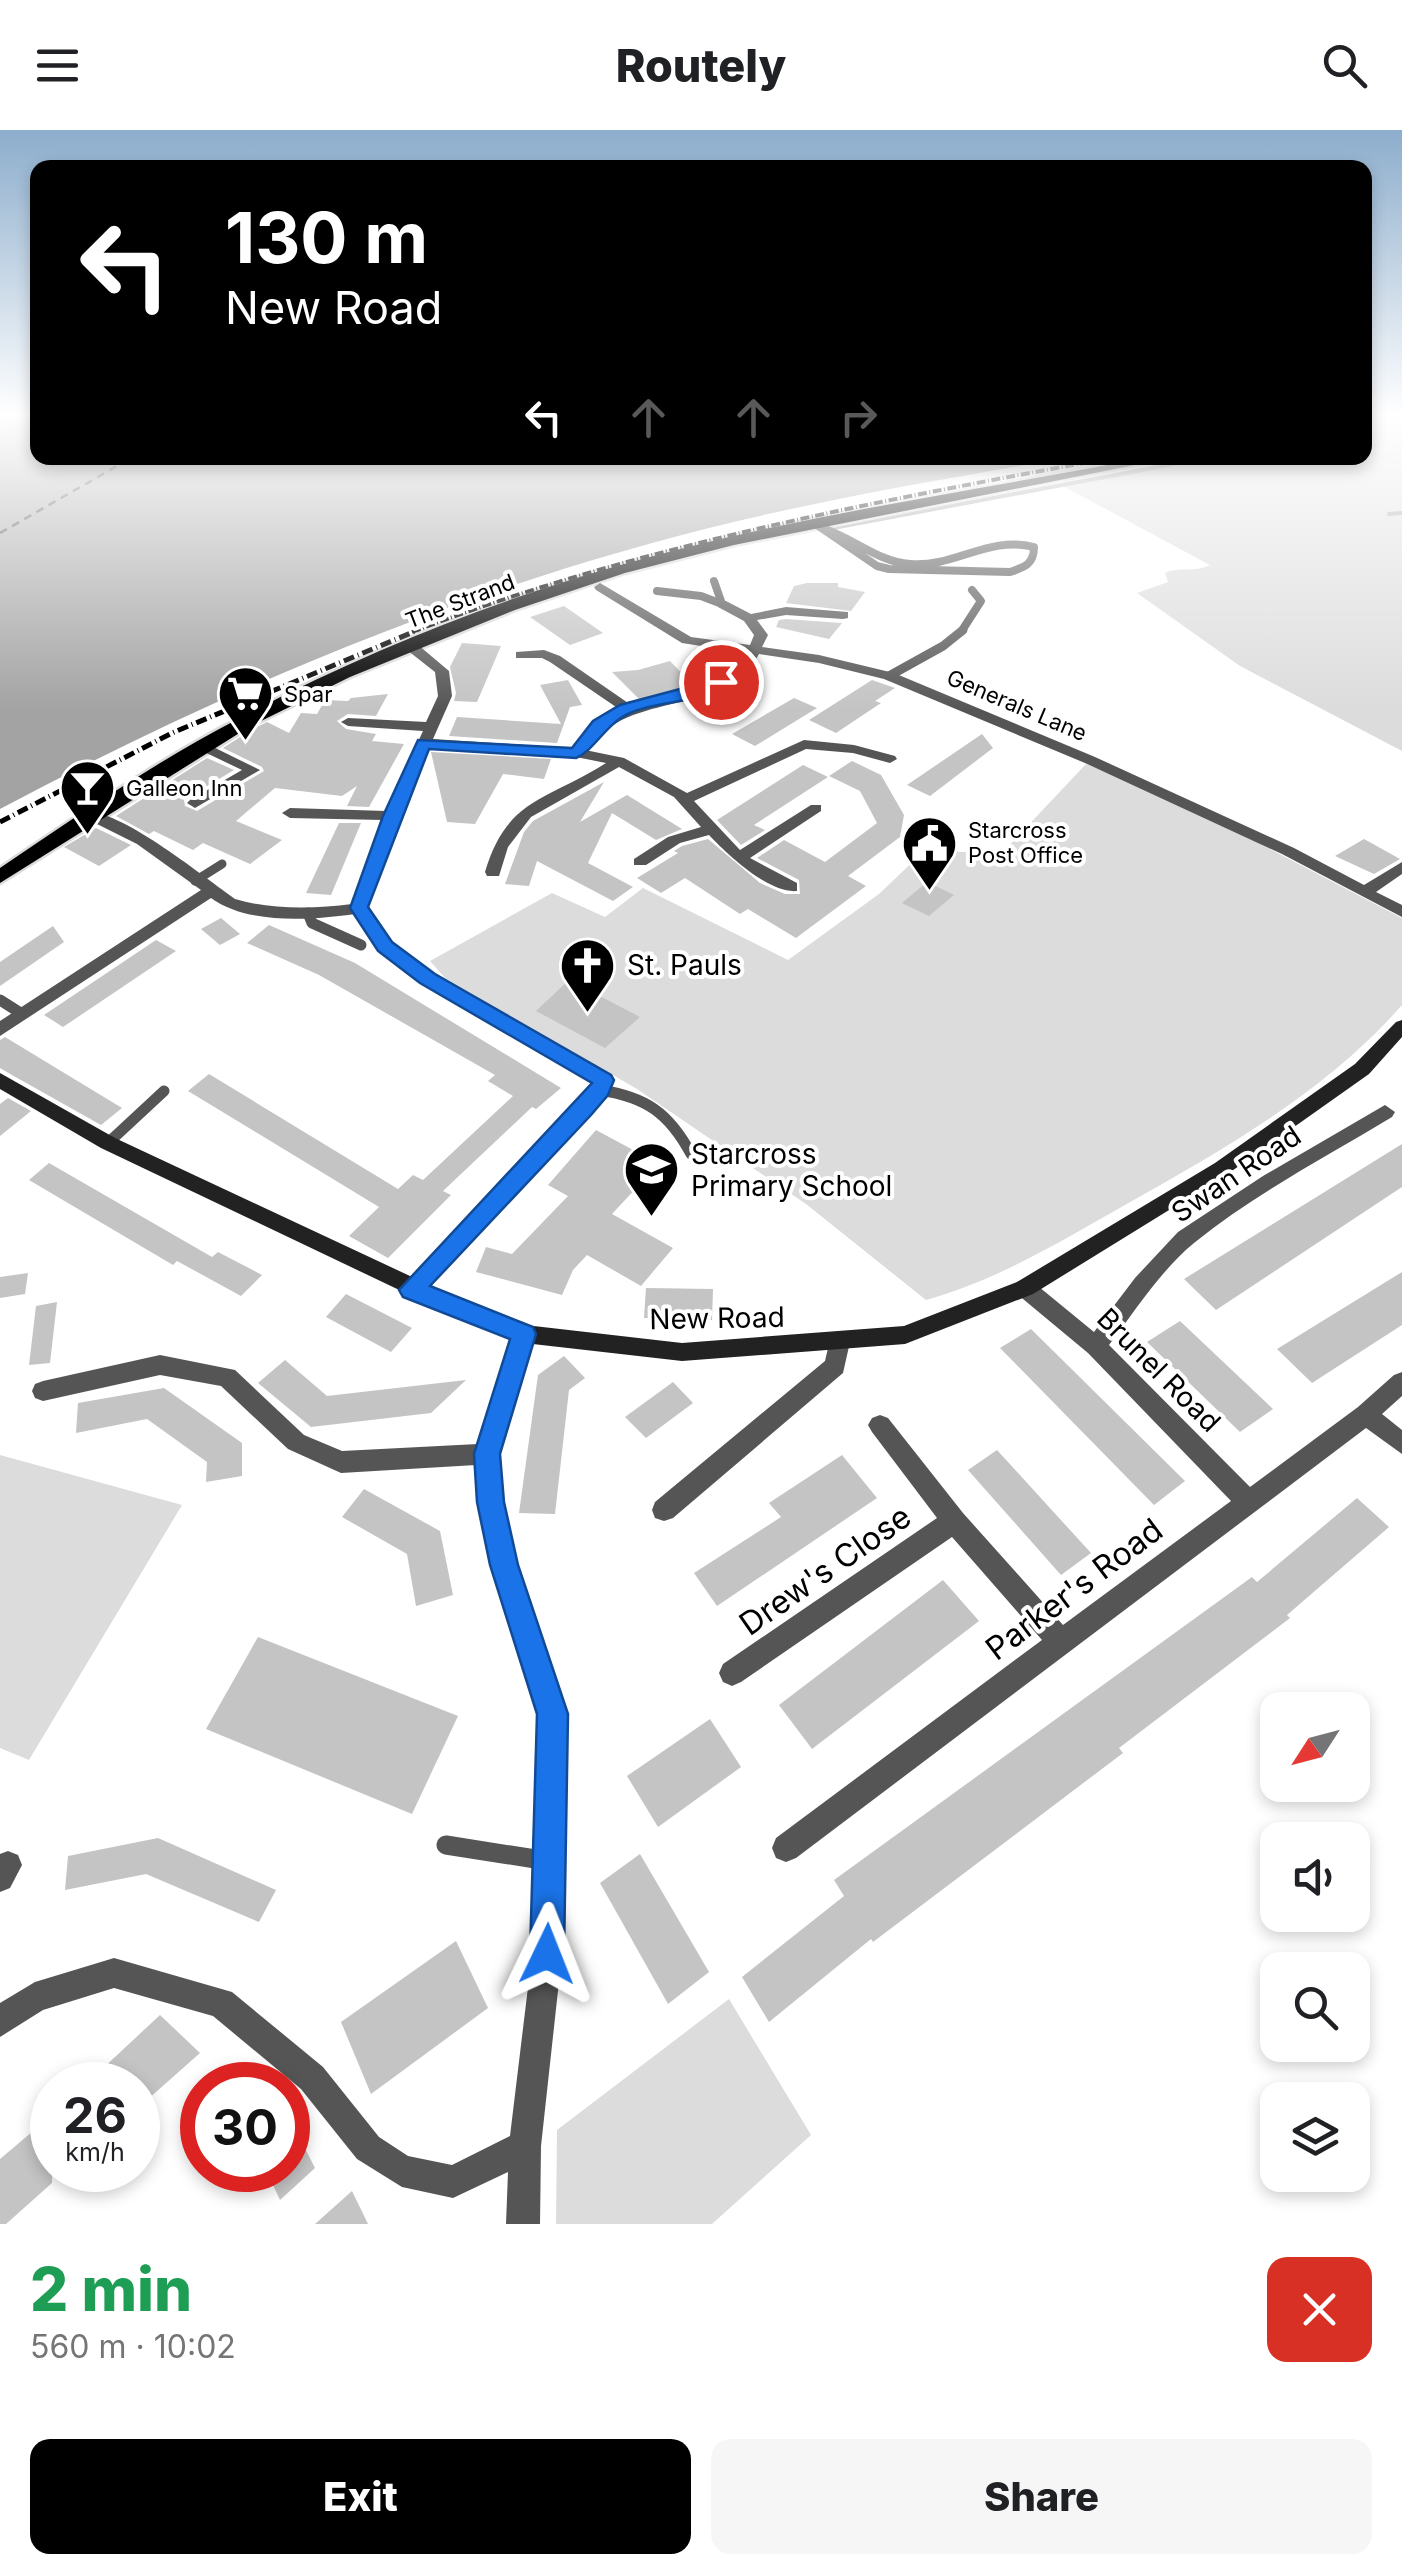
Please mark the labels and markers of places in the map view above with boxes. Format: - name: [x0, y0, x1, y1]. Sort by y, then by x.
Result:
- pin: [679, 640, 764, 725]
- supermarket icon: Spar: [215, 664, 275, 743]
- place label: Spar: [284, 681, 332, 707]
- bar icon: Galleon Inn: [57, 758, 117, 837]
- place label: Galleon Inn: [126, 775, 243, 801]
- public building icon: Starcross Post Office: [899, 813, 959, 892]
- place label: Starcross Post Office: [968, 817, 1083, 868]
- church icon: St. Pauls: [558, 935, 618, 1014]
- place label: St. Pauls: [627, 948, 742, 982]
- place label: Starcross Primary School: [691, 1137, 892, 1203]
- school or university icon: Starcross Primary School: [622, 1140, 682, 1219]

